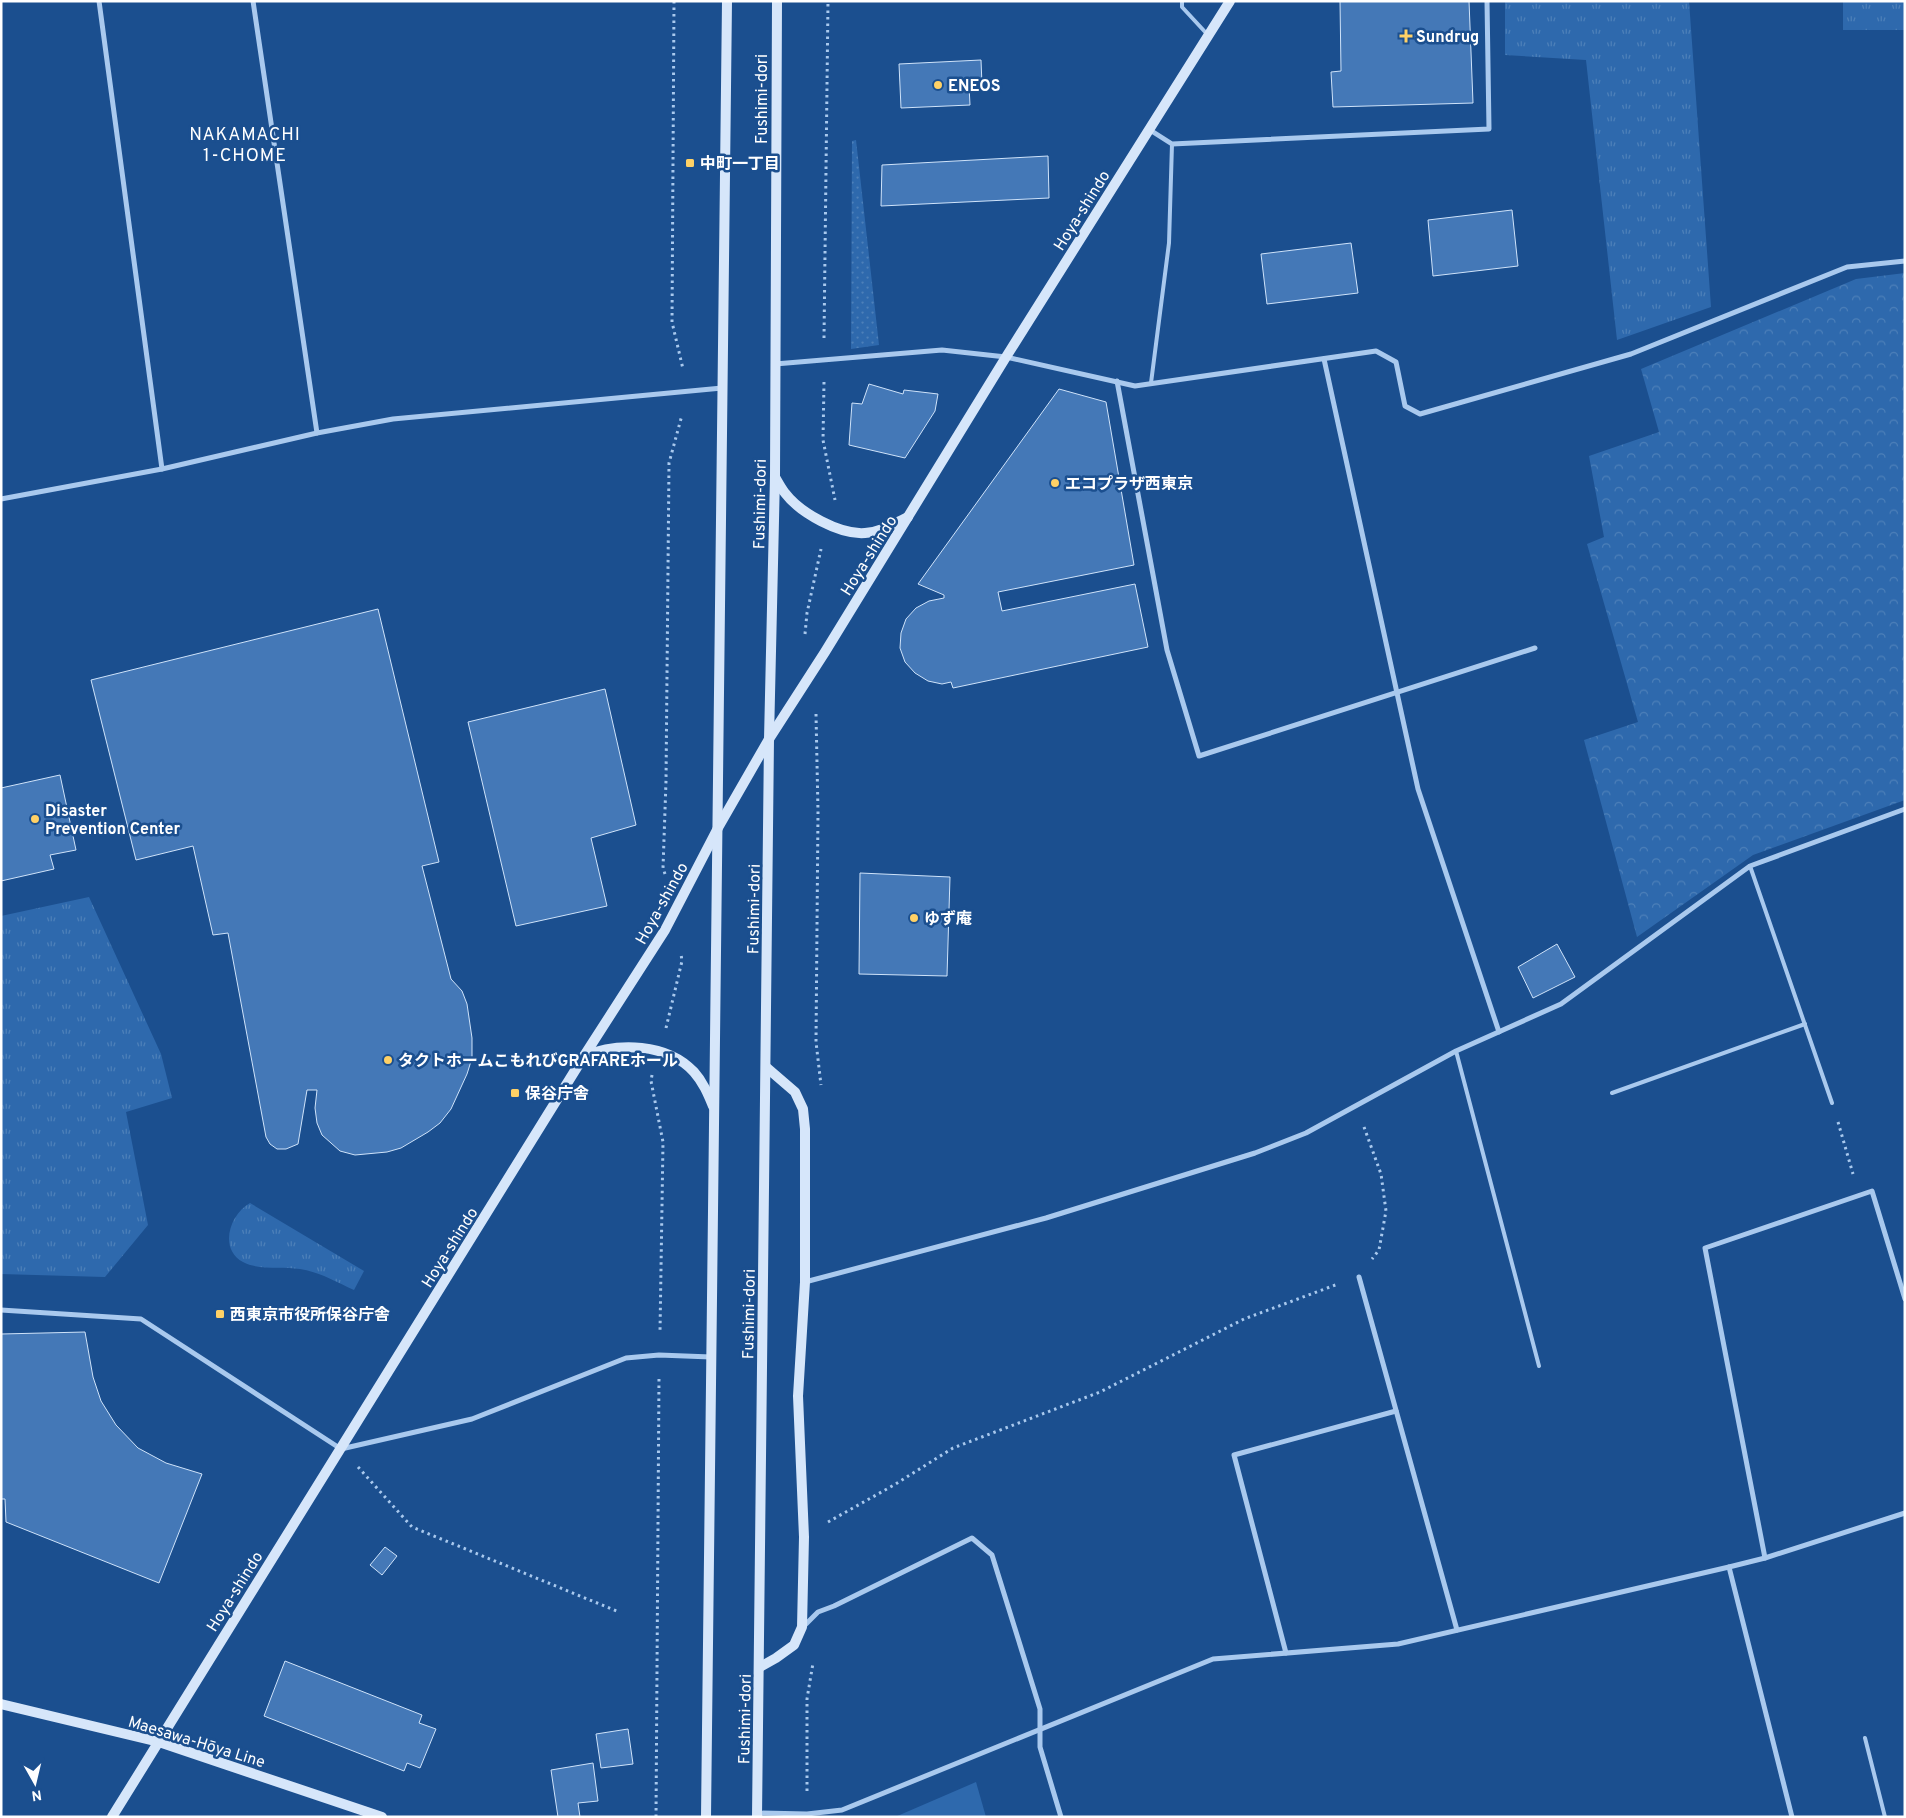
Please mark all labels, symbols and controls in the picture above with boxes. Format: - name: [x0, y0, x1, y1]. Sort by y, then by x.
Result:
- place label: Sundrug: [1416, 28, 1479, 48]
- marker: Sundrug: [1400, 30, 1412, 42]
- street label: Fushimi-dori: [753, 54, 773, 144]
- place label: ENEOS: [948, 77, 1001, 97]
- marker: ENEOS: [932, 79, 944, 91]
- district label: NAKAMACHI 1-CHOME: [189, 124, 301, 168]
- place label: 中町一丁目: [700, 155, 780, 175]
- marker: 中町一丁目: [684, 157, 696, 169]
- street label: Hoya-shindo: [1050, 167, 1115, 255]
- street label: Fushimi-dori: [750, 459, 772, 549]
- place label: エコプラザ西東京: [1065, 475, 1193, 495]
- marker: エコプラザ西東京: [1049, 477, 1061, 489]
- street label: Hoya-shindo: [837, 512, 902, 600]
- place label: Disaster Prevention Center: [45, 802, 180, 840]
- marker: Disaster Prevention Center: [29, 813, 41, 825]
- street label: Hoya-shindo: [632, 859, 694, 949]
- street label: Fushimi-dori: [744, 864, 766, 954]
- place label: ゆず庵: [924, 910, 972, 930]
- marker: ゆず庵: [908, 912, 920, 924]
- place label: タクトホームこもれびGRAFAREホール: [398, 1052, 678, 1072]
- marker: タクトホームこもれびGRAFAREホール: [382, 1054, 394, 1066]
- place label: 保谷庁舎: [525, 1085, 589, 1105]
- marker: 保谷庁舎: [509, 1087, 521, 1099]
- street label: Hoya-shindo: [418, 1204, 483, 1292]
- street label: Fushimi-dori: [739, 1269, 761, 1359]
- place label: 西東京市役所保谷庁舎: [230, 1306, 390, 1326]
- marker: 西東京市役所保谷庁舎: [214, 1308, 226, 1320]
- street label: Hoya-shindo: [203, 1548, 268, 1636]
- street label: Fushimi-dori: [735, 1674, 757, 1764]
- street label: Maesawa-Hōya Line: [125, 1713, 267, 1773]
- north arrow: [10, 1758, 60, 1808]
- text: N: [30, 1785, 43, 1804]

